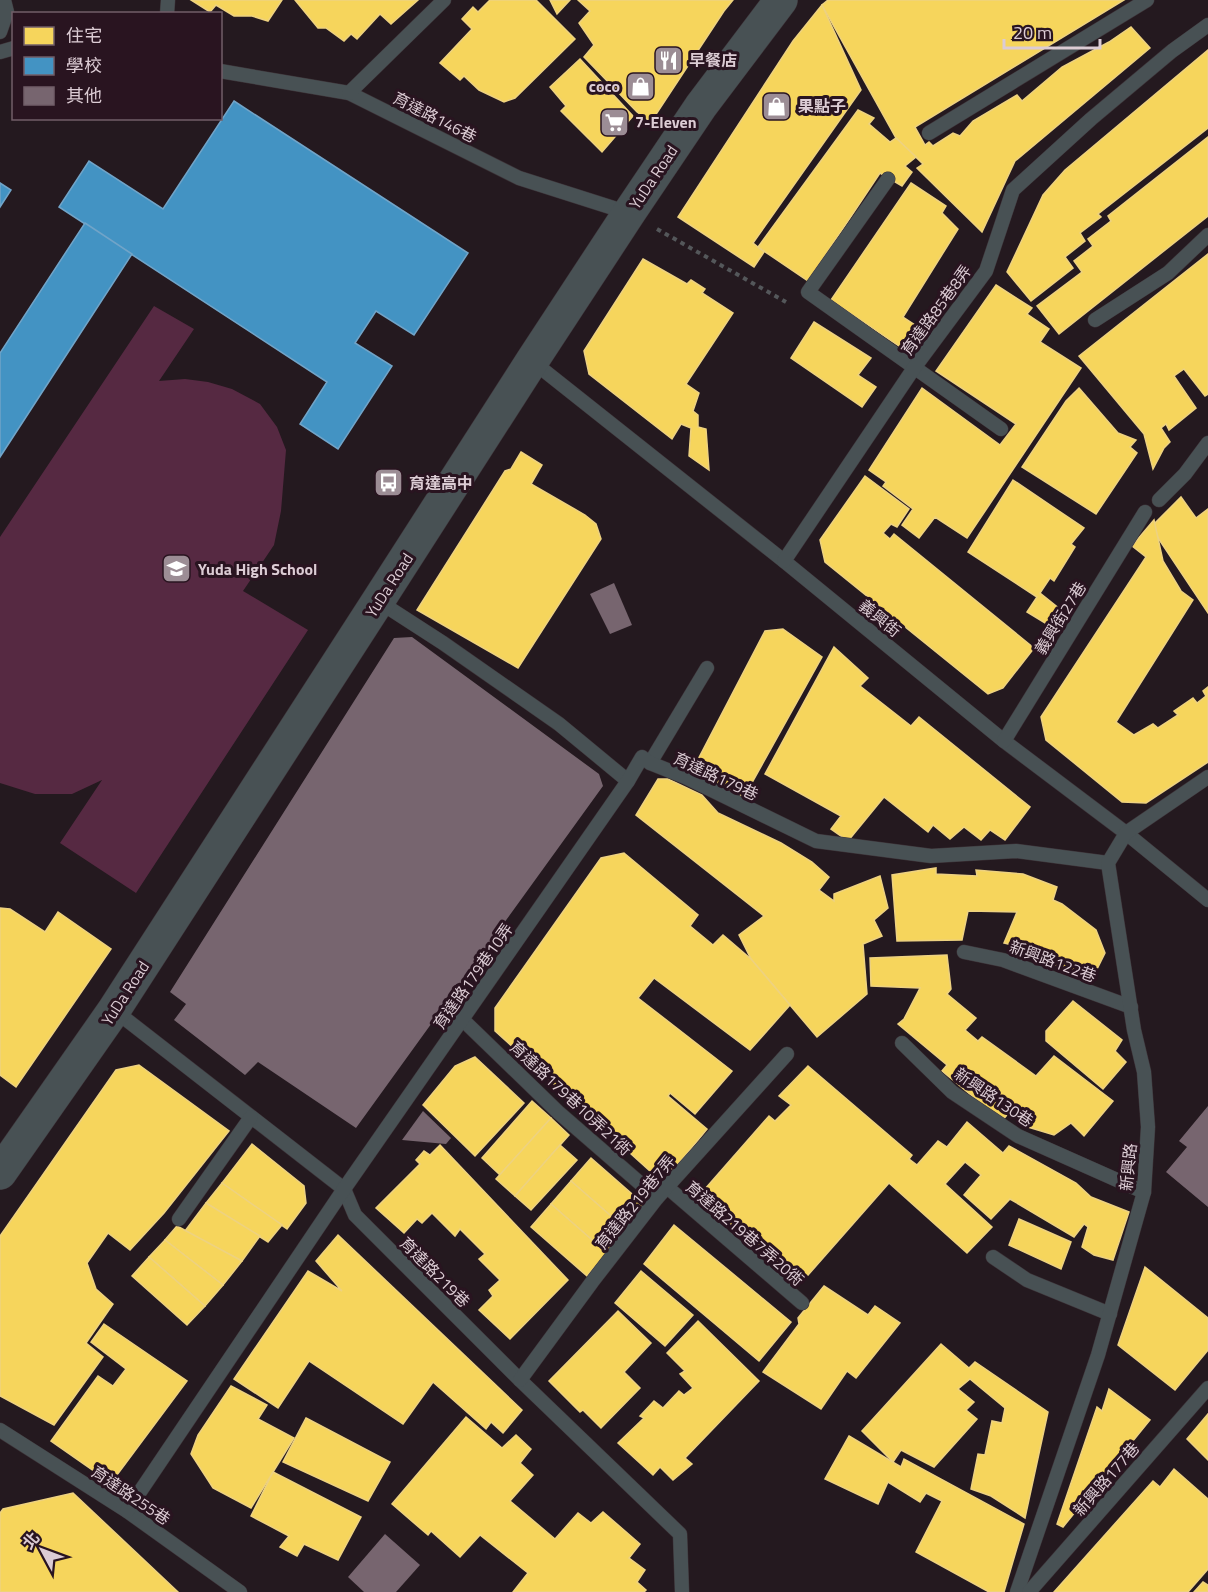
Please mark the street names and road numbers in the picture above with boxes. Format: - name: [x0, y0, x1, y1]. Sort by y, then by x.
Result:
- street label: 育達路146巷: [389, 86, 481, 148]
- street label: YuDa Road: [623, 140, 683, 214]
- street label: 育達路85巷8弄: [895, 260, 977, 360]
- street label: YuDa Road: [359, 548, 419, 622]
- street label: 義興街27巷: [1028, 577, 1092, 659]
- street label: 義興街: [854, 594, 906, 642]
- street label: 育達路179巷: [670, 746, 762, 806]
- street label: 育達路179巷10弄: [427, 918, 519, 1034]
- street label: 新興路122巷: [1006, 934, 1100, 988]
- street label: YuDa Road: [95, 956, 155, 1030]
- street label: 育達路179巷10弄21衖: [505, 1035, 637, 1161]
- street label: 新興路130巷: [950, 1062, 1038, 1132]
- street label: 新興路: [1114, 1142, 1142, 1192]
- street label: 育達路219巷7弄: [589, 1149, 681, 1255]
- street label: 育達路219巷7弄20衖: [681, 1175, 809, 1291]
- street label: 育達路219巷: [394, 1231, 476, 1313]
- street label: 新興路177巷: [1067, 1437, 1145, 1521]
- street label: 育達路255巷: [87, 1460, 175, 1530]

